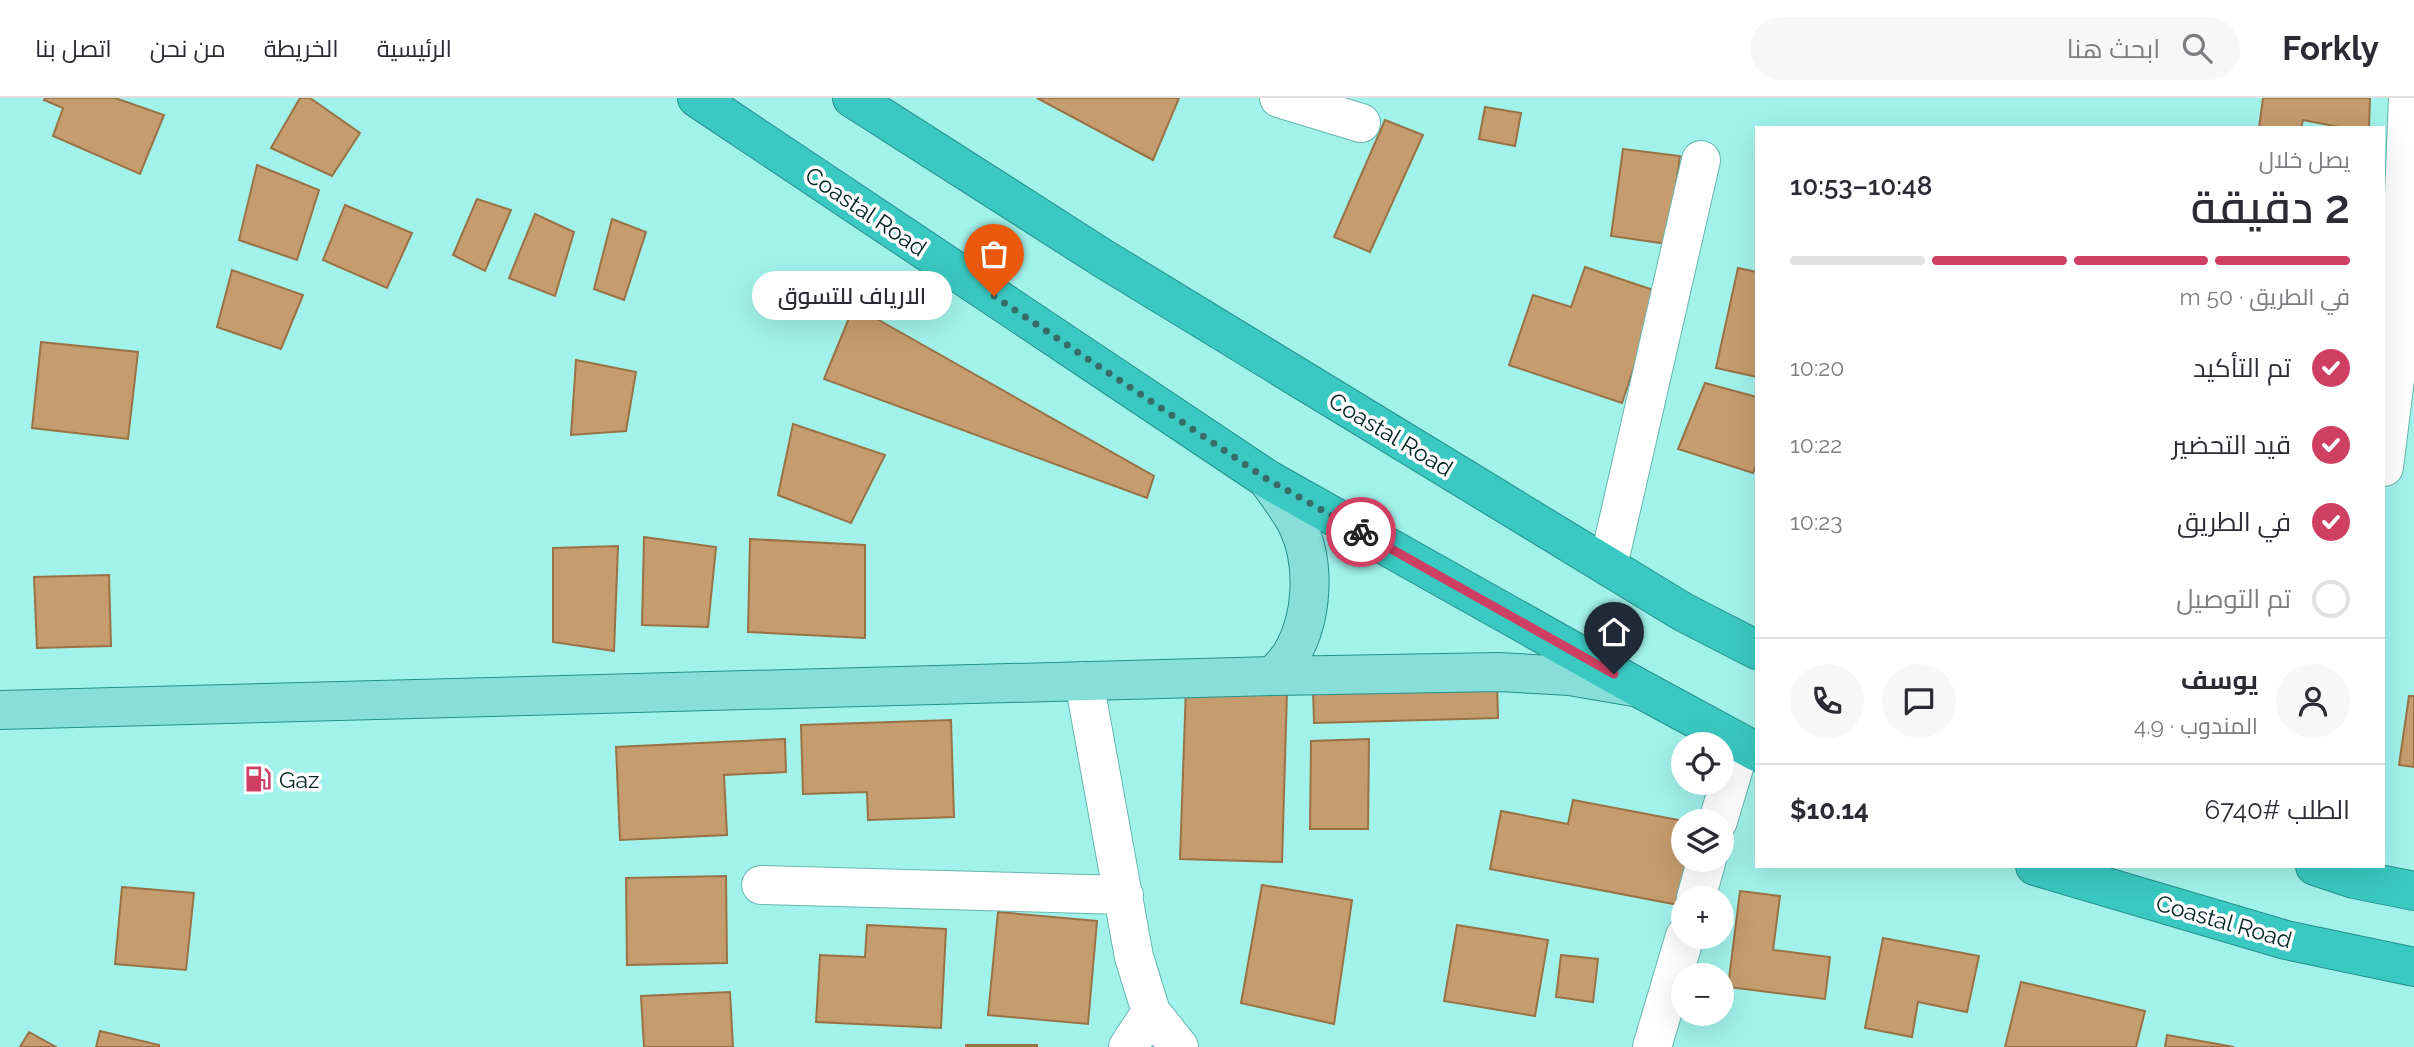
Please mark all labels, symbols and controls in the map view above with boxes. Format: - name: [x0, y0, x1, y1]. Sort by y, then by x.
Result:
- search box: [1750, 17, 2240, 80]
- icon: search: [2178, 29, 2216, 67]
- text: Forkly: [2282, 29, 2379, 68]
- text: اتصل بنا: [35, 34, 112, 63]
- text: من نحن: [150, 34, 226, 63]
- text: الخريطة: [264, 34, 339, 63]
- text: الرئيسية: [377, 34, 452, 63]
- text: ابحث هنا: [2067, 34, 2160, 64]
- text: يصل خلال: [2259, 146, 2350, 173]
- street label: Coastal Road: [800, 161, 932, 261]
- text: 10:48–10:53: [1790, 171, 1932, 201]
- text: 2 دقيقة: [2191, 180, 2350, 234]
- pin: [964, 224, 1024, 296]
- icon: bag: [975, 235, 1013, 273]
- callout: الارياف للتسوق: [752, 272, 952, 320]
- text: الارياف للتسوق: [778, 282, 926, 309]
- text: في الطريق · 50 m: [2179, 283, 2350, 310]
- icon: check: [2312, 349, 2350, 387]
- text: تم التأكيد: [2193, 353, 2291, 383]
- text: 10:20: [1790, 354, 1844, 381]
- street label: Coastal Road: [1324, 386, 1458, 482]
- icon: check: [2312, 426, 2350, 464]
- text: قيد التحضير: [2172, 430, 2291, 460]
- text: 10:22: [1790, 431, 1842, 458]
- courier: [1326, 497, 1396, 567]
- icon: check: [2312, 503, 2350, 541]
- text: في الطريق: [2177, 507, 2291, 537]
- text: 10:23: [1790, 508, 1843, 535]
- icon: bike: [1342, 513, 1380, 551]
- text: تم التوصيل: [2176, 584, 2291, 614]
- pin: [1584, 602, 1644, 674]
- icon: home: [1595, 613, 1633, 651]
- button: phone: [1790, 664, 1864, 738]
- button: chat: [1882, 664, 1956, 738]
- button: person: [2276, 664, 2350, 738]
- text: يوسف: [2181, 665, 2258, 695]
- text: المندوب · 4.9: [2134, 712, 2258, 739]
- map controls: [1671, 732, 1734, 1026]
- button: locate: [1671, 732, 1734, 795]
- fuel station icon: Gaz: [243, 764, 273, 794]
- place label: Gaz: [279, 766, 319, 793]
- text: $10.14: [1790, 795, 1869, 825]
- text: الطلب #6740: [2204, 795, 2350, 825]
- button: layers: [1671, 809, 1734, 872]
- button: +: [1671, 886, 1734, 949]
- street label: Coastal Road: [2153, 889, 2295, 953]
- button: −: [1671, 963, 1734, 1026]

